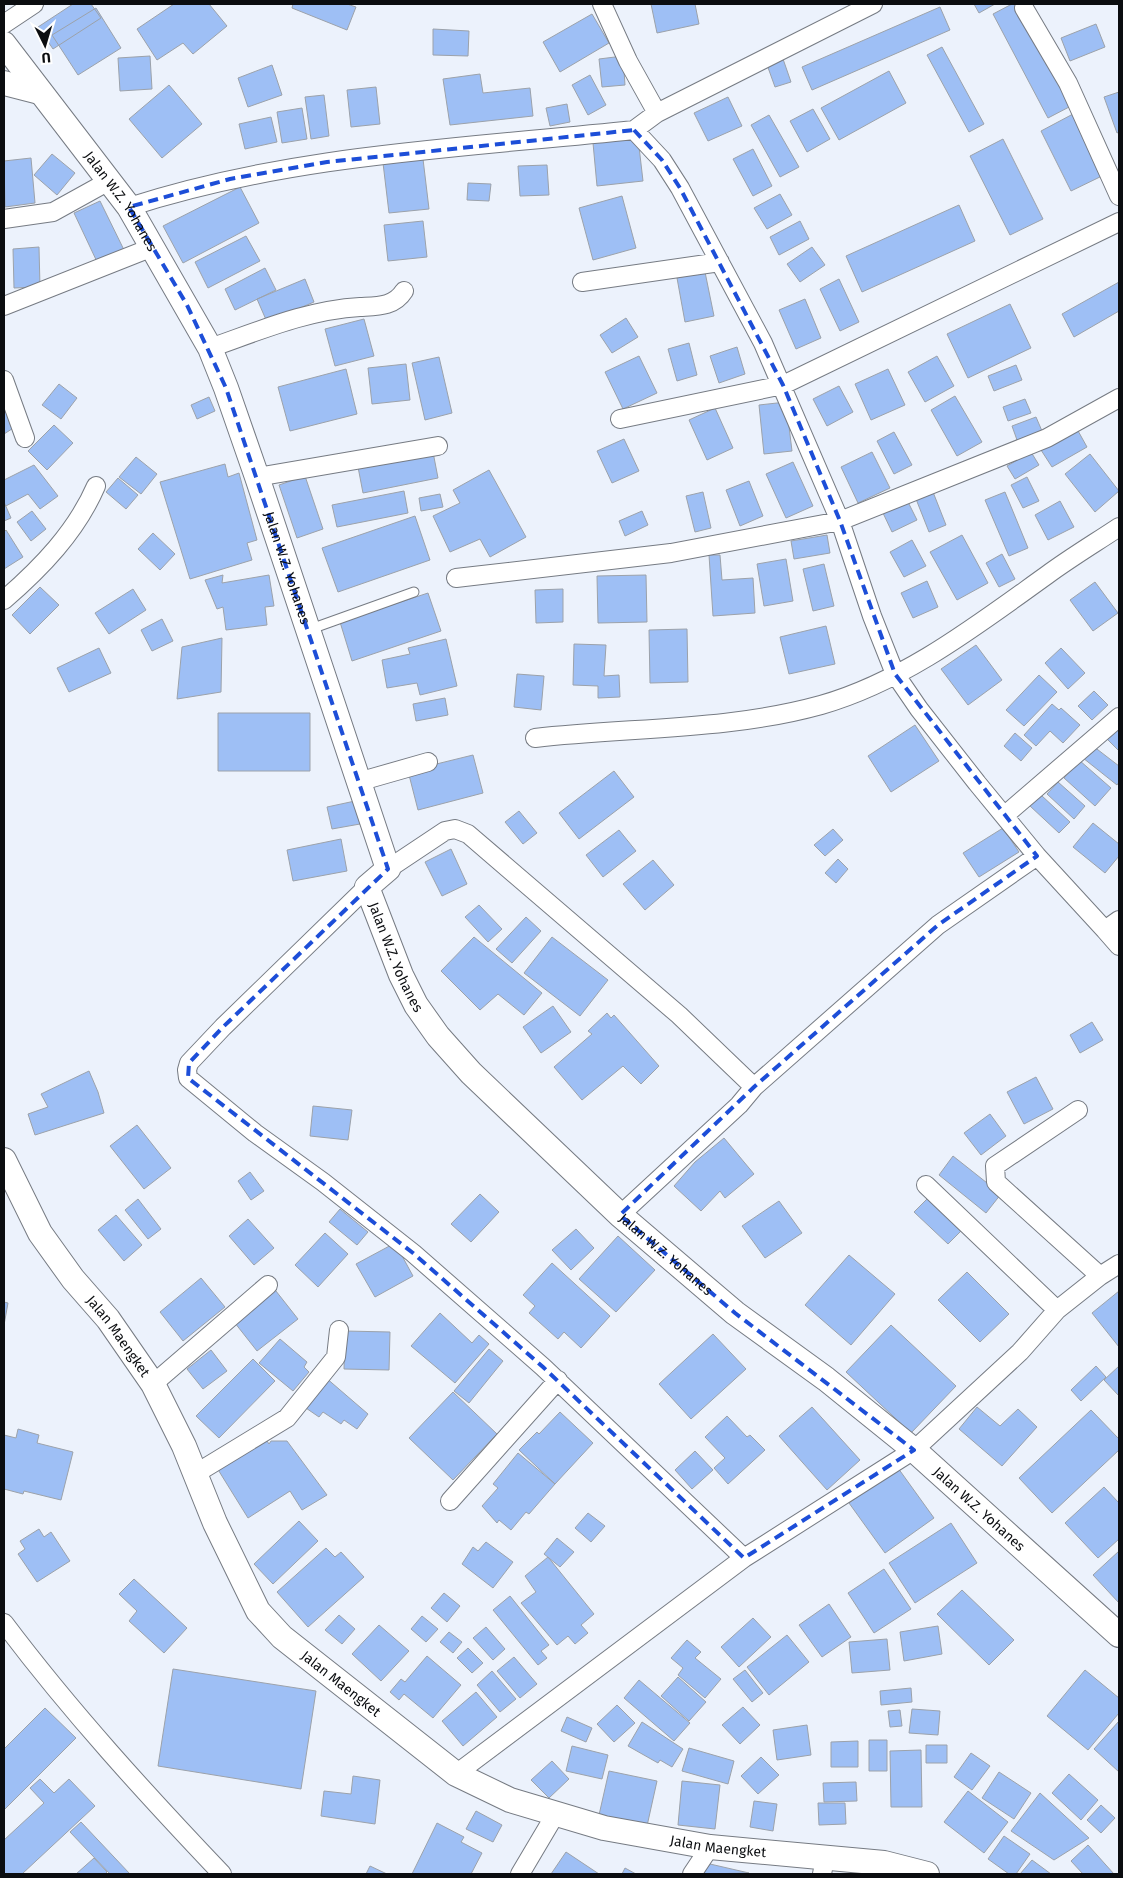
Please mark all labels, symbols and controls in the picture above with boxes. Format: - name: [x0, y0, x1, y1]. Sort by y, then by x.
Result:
- north arrow: [20, 20, 70, 70]
- text: U: [41, 49, 51, 66]
- street label: Jalan W.Z. Yohanes: [81, 148, 161, 254]
- street label: Jalan W.Z. Yohanes: [261, 509, 314, 627]
- street label: Jalan W.Z. Yohanes: [365, 900, 427, 1016]
- street label: Jalan W.Z. Yohanes: [616, 1210, 717, 1299]
- street label: Jalan Maengket: [83, 1292, 154, 1381]
- street label: Jalan W.Z. Yohanes: [930, 1463, 1029, 1555]
- street label: Jalan Maengket: [298, 1647, 385, 1721]
- street label: Jalan Maengket: [669, 1832, 768, 1861]

